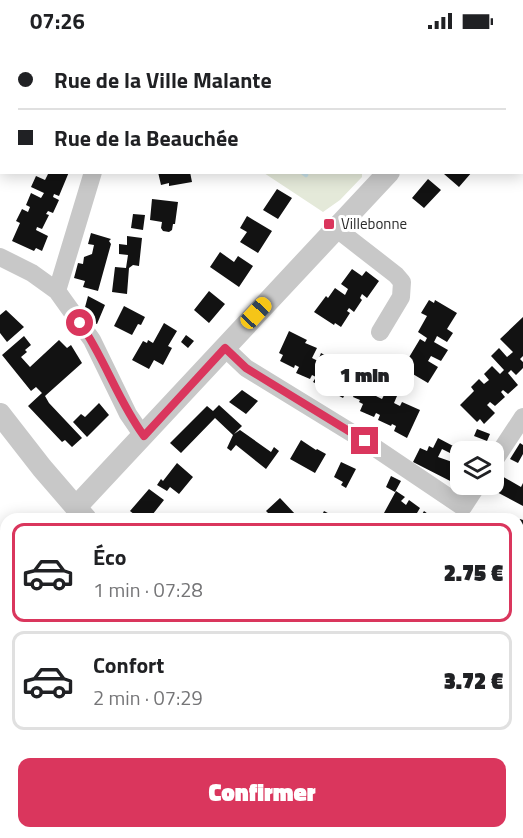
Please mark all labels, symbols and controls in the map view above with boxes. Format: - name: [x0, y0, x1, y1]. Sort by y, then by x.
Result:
- text: 07:26: [30, 4, 85, 38]
- text: Rue de la Ville Malante: [54, 63, 272, 97]
- text: Rue de la Beauchée: [54, 121, 238, 155]
- place label: Villebonne: [341, 212, 407, 235]
- marker: Villebonne: [322, 217, 336, 231]
- car: [237, 294, 275, 332]
- route start: [66, 309, 93, 336]
- callout: 1 min: [316, 354, 415, 396]
- text: 1 min: [340, 359, 389, 390]
- route end: [351, 427, 378, 454]
- map controls: [450, 441, 504, 495]
- button: layers: [450, 441, 504, 495]
- text: Éco: [93, 540, 126, 574]
- icon: car: [21, 546, 75, 600]
- text: 2.75 €: [444, 556, 503, 590]
- text: 1 min · 07:28: [93, 574, 203, 605]
- text: Confort: [93, 648, 164, 682]
- icon: car: [21, 654, 75, 708]
- text: 3.72 €: [444, 664, 503, 698]
- text: 2 min · 07:29: [93, 682, 203, 713]
- button: Confirmer: [18, 758, 506, 827]

